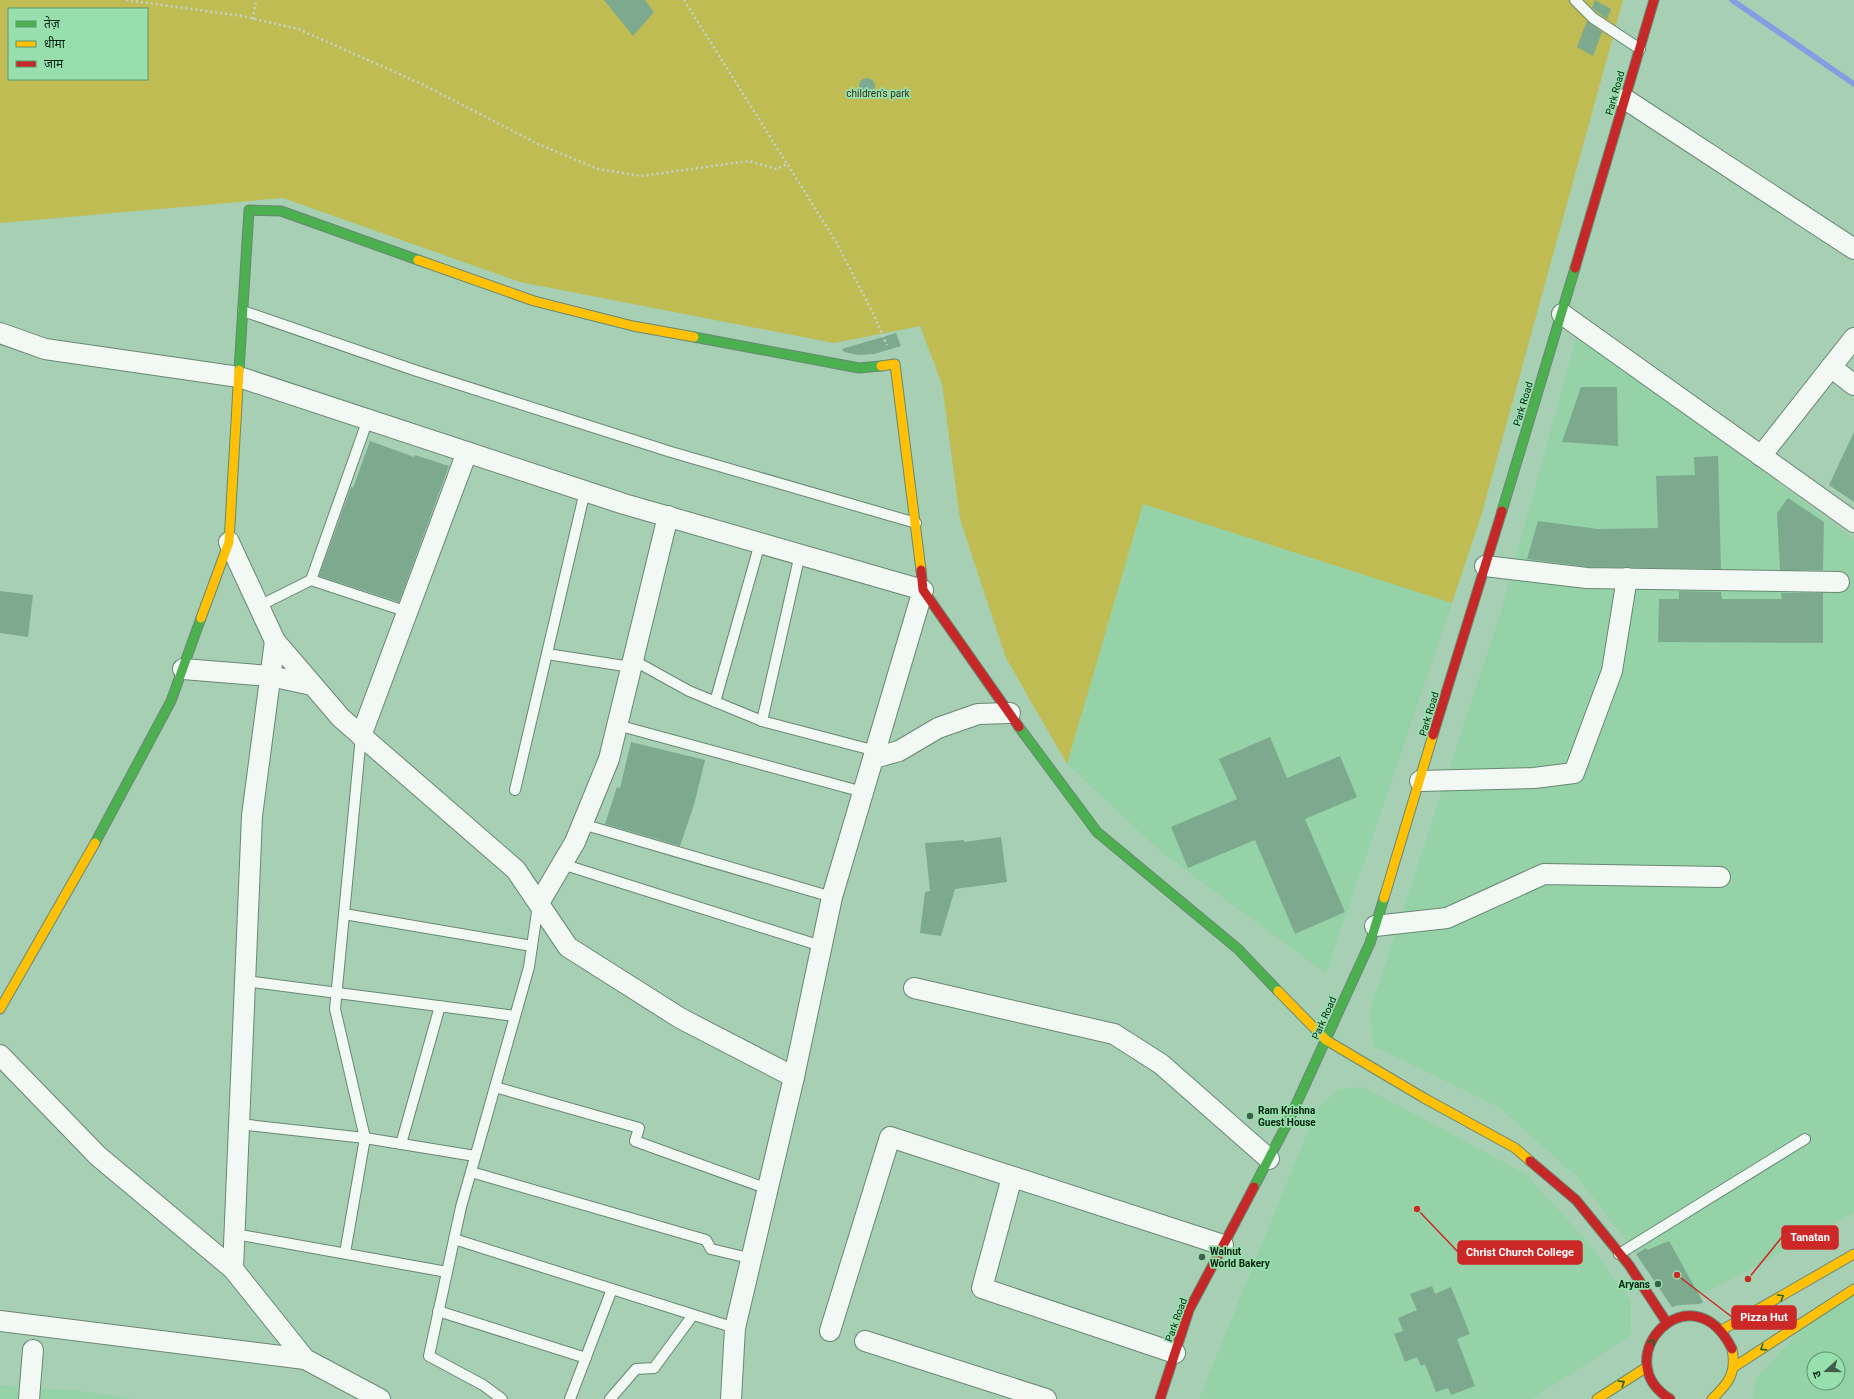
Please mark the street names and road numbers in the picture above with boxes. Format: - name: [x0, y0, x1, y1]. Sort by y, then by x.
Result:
- street label: Park Road: [1603, 70, 1627, 116]
- street label: Park Road: [1511, 381, 1535, 427]
- street label: Park Road: [1417, 691, 1441, 737]
- street label: Park Road: [1310, 995, 1338, 1041]
- street label: Park Road: [1163, 1297, 1189, 1343]

